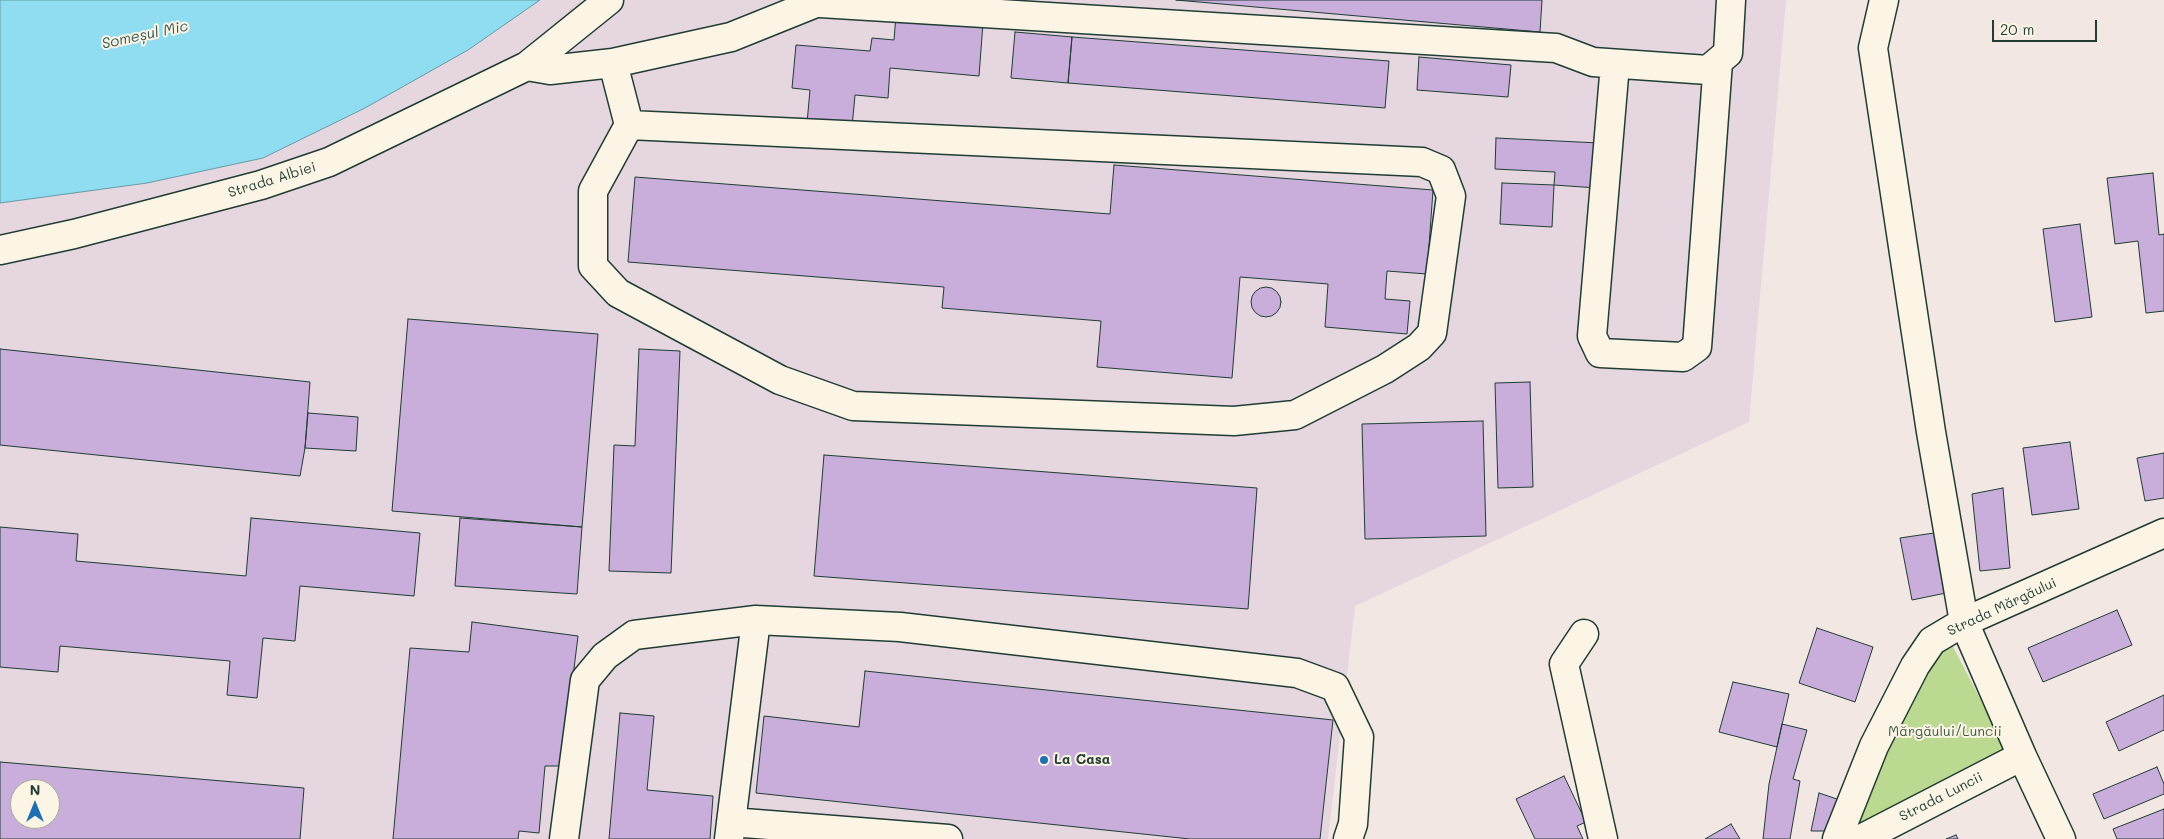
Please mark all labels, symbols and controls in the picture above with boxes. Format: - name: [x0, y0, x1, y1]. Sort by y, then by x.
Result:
- scale bar: [1994, 10, 2099, 42]
- water label: Someșul Mic: [100, 17, 190, 53]
- text: 20 m: [2000, 19, 2034, 39]
- street label: Strada Albiei: [226, 159, 318, 201]
- street label: Strada Mărgăului: [1945, 574, 2059, 640]
- park label: Mărgăului/Luncii: [1888, 724, 2002, 740]
- place label: La Casa: [1054, 752, 1110, 768]
- marker: La Casa: [1038, 754, 1050, 766]
- street label: Strada Luncii: [1896, 769, 1986, 825]
- north arrow: [10, 779, 60, 829]
- text: N: [30, 780, 40, 799]

